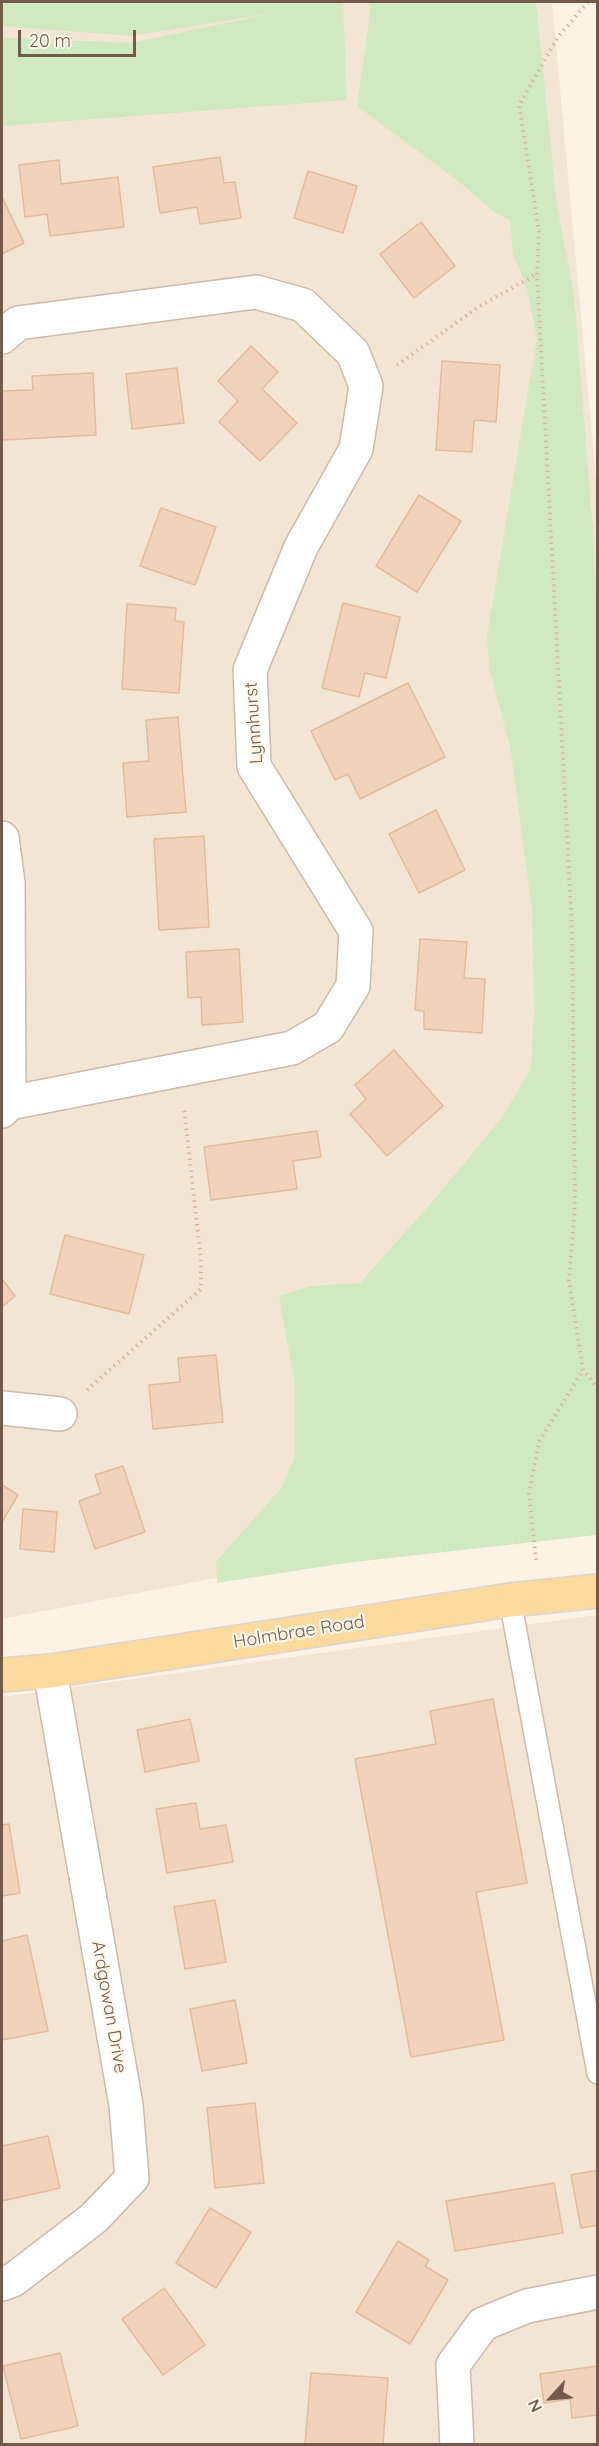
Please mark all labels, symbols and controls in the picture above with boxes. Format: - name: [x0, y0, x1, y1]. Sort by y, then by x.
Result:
- scale bar: [21, 18, 140, 56]
- text: 20 m: [29, 29, 71, 52]
- street label: Lynnhurst: [240, 681, 268, 765]
- street label: Holmbrae Road: [232, 1611, 366, 1653]
- street label: Ardgowan Drive: [87, 1939, 131, 2075]
- north arrow: [521, 2368, 581, 2428]
- text: N: [523, 2396, 546, 2416]

